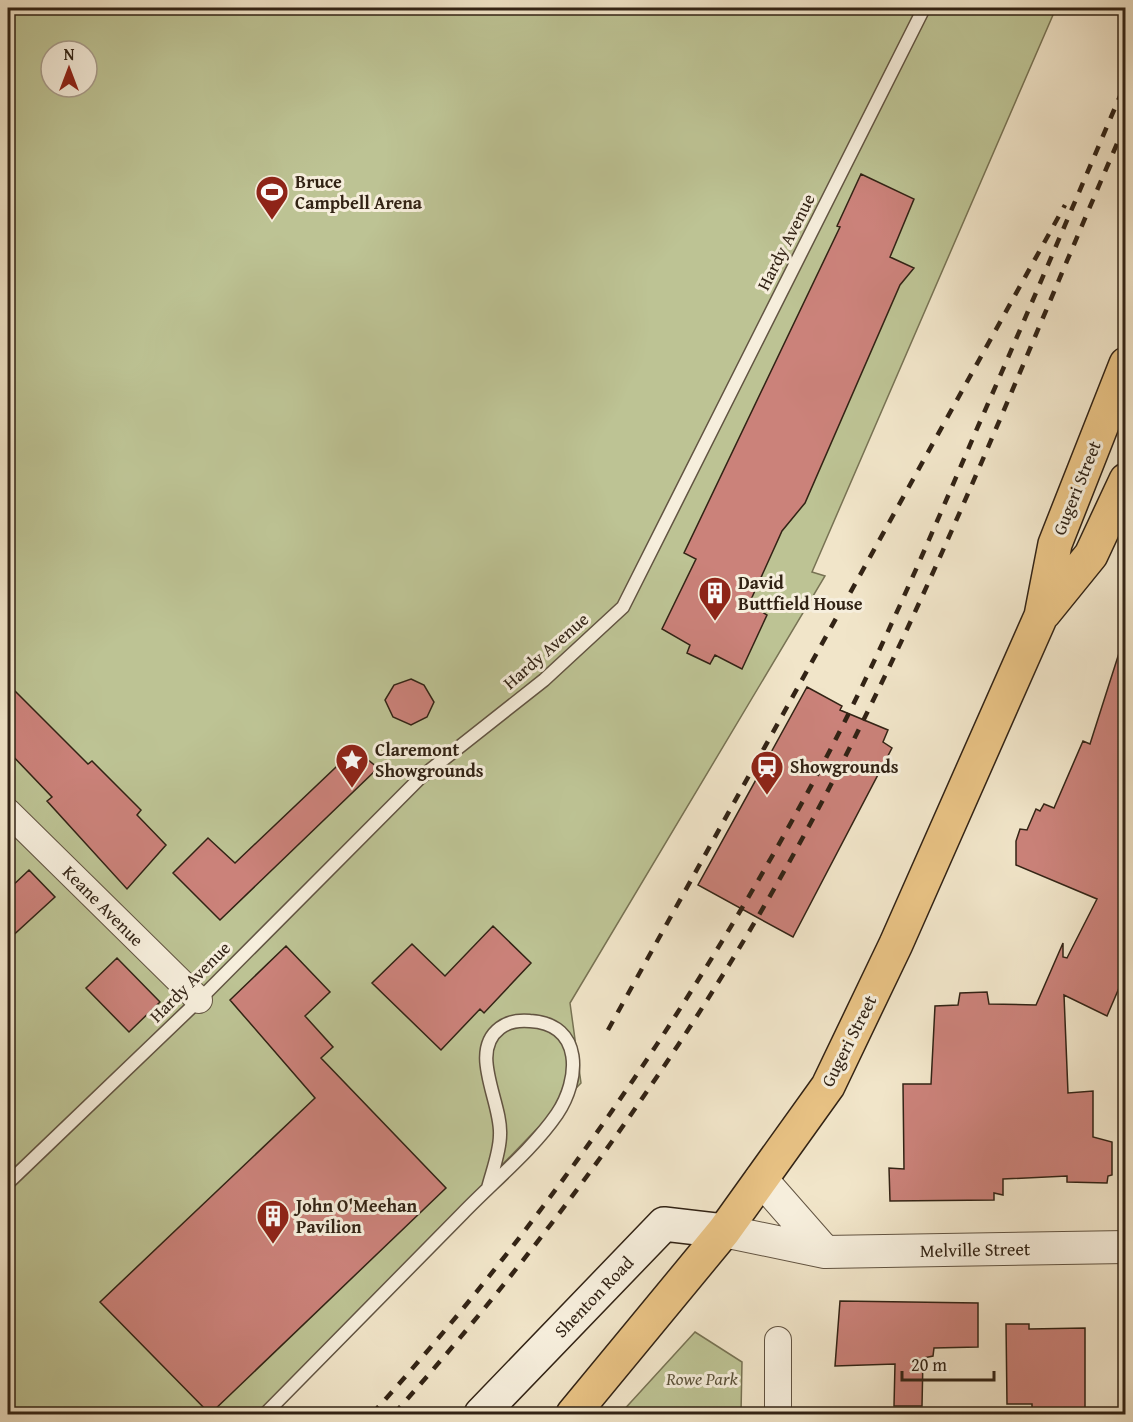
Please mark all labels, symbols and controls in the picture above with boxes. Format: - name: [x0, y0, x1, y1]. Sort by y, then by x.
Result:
- north arrow: [39, 39, 99, 99]
- text: N: [64, 42, 75, 66]
- place label: Bruce Campbell Arena: [295, 168, 423, 216]
- sports icon: Bruce Campbell Arena: [254, 174, 290, 221]
- street label: Hardy Avenue: [750, 189, 822, 295]
- street label: Gugeri Street: [1045, 436, 1108, 539]
- place label: David Buttfield House: [738, 569, 863, 617]
- building icon: David Buttfield House: [697, 575, 733, 622]
- street label: Hardy Avenue: [497, 606, 594, 695]
- place label: Claremont Showgrounds: [375, 736, 484, 784]
- place icon: Claremont Showgrounds: [334, 742, 370, 789]
- station icon: Showgrounds: [749, 749, 785, 796]
- place label: Showgrounds: [790, 753, 899, 780]
- street label: Keane Avenue: [57, 859, 150, 952]
- street label: Hardy Avenue: [143, 935, 237, 1029]
- street label: Gugeri Street: [814, 990, 884, 1091]
- place label: John O'Meehan Pavilion: [293, 1192, 417, 1240]
- building icon: John O'Meehan Pavilion: [255, 1198, 291, 1245]
- street label: Melville Street: [920, 1235, 1031, 1264]
- street label: Shenton Road: [548, 1249, 640, 1344]
- scale bar: [902, 1344, 994, 1382]
- text: 20 m: [911, 1351, 947, 1378]
- park label: Rowe Park: [665, 1365, 739, 1392]

